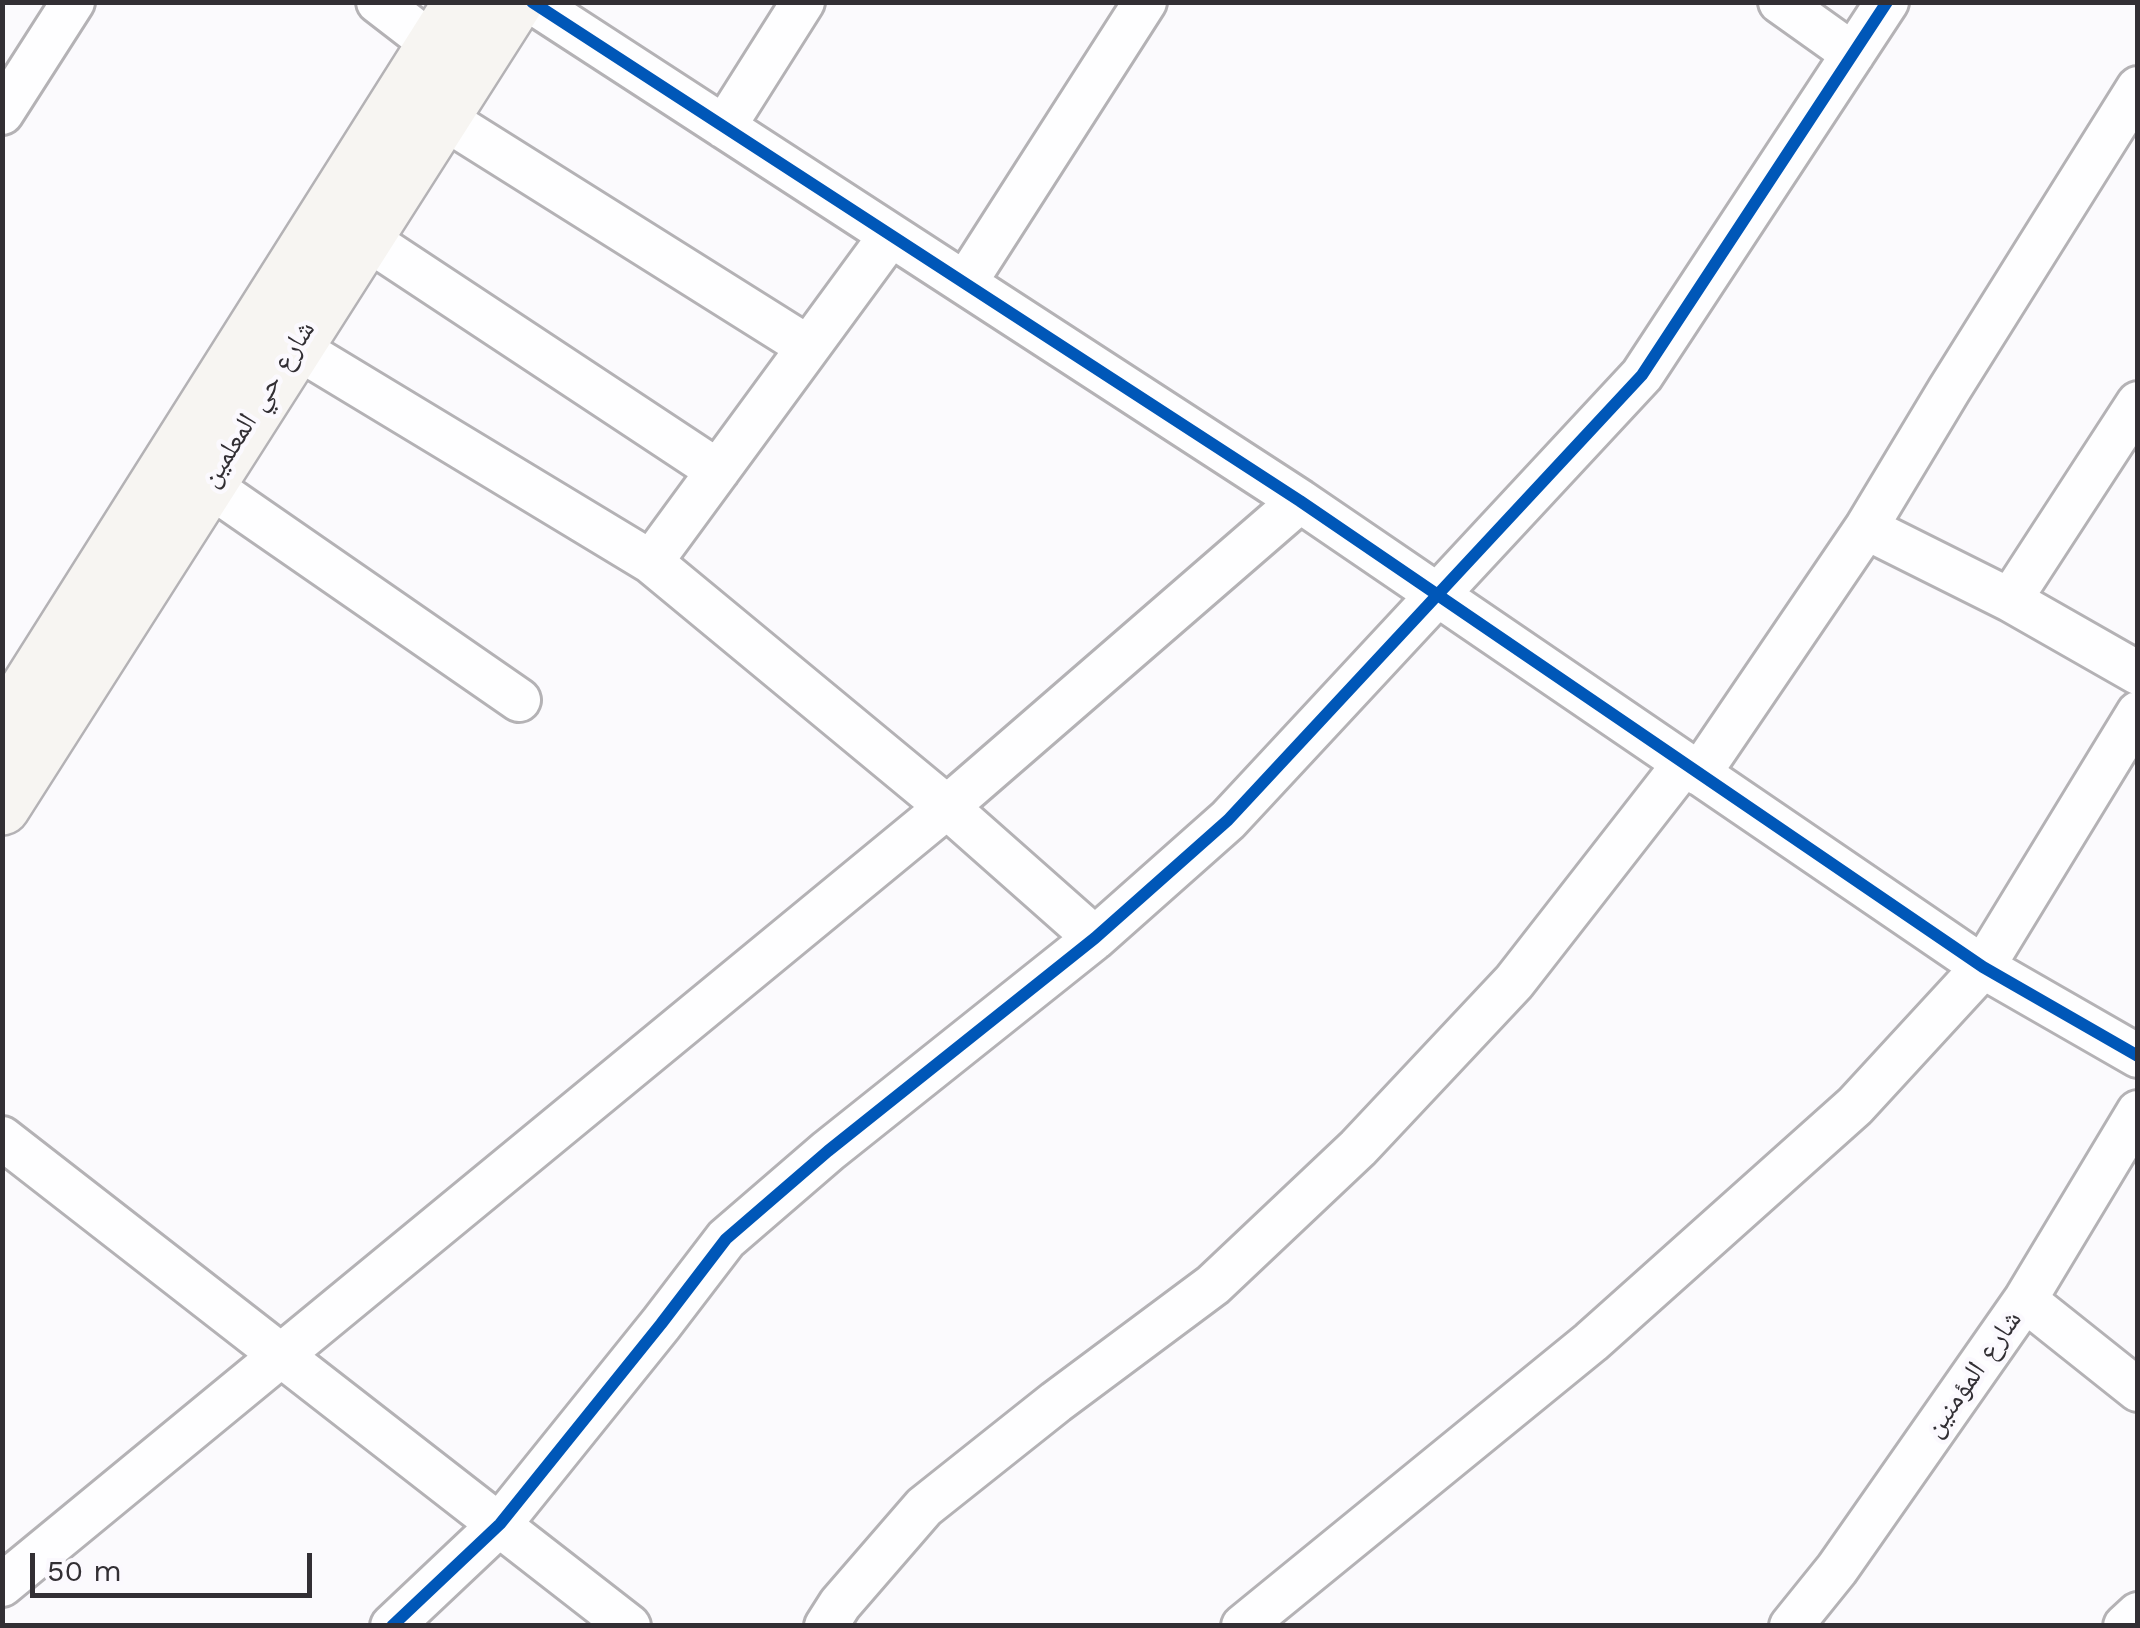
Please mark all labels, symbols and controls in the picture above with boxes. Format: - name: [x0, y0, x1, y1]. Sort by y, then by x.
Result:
- street label: شارع حي المعلمين: [193, 315, 323, 493]
- street label: شارع المؤمنين: [1917, 1304, 2029, 1444]
- scale bar: [35, 1533, 318, 1595]
- text: 50 m: [47, 1553, 122, 1588]

